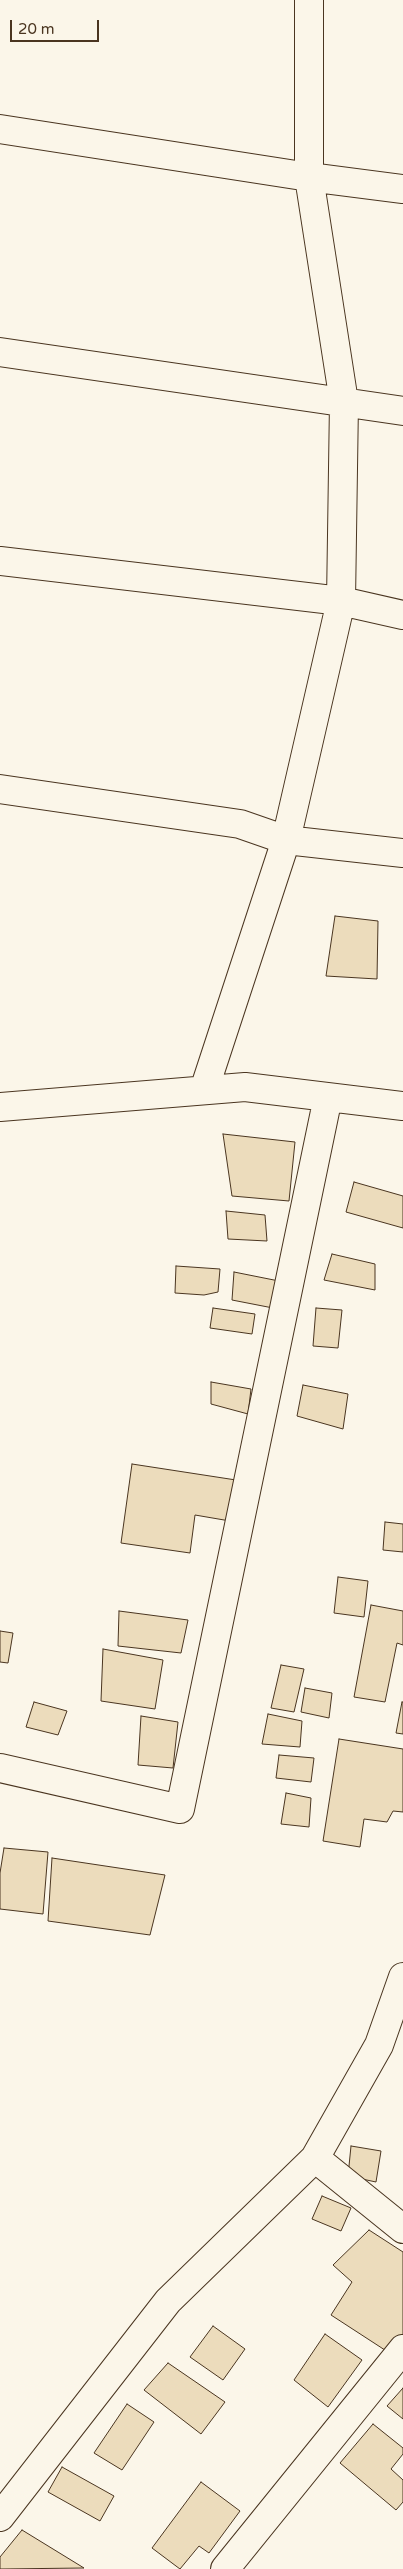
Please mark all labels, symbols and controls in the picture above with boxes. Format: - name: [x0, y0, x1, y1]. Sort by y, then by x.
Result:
- scale bar: [12, 10, 101, 42]
- text: 20 m: [18, 20, 55, 38]

